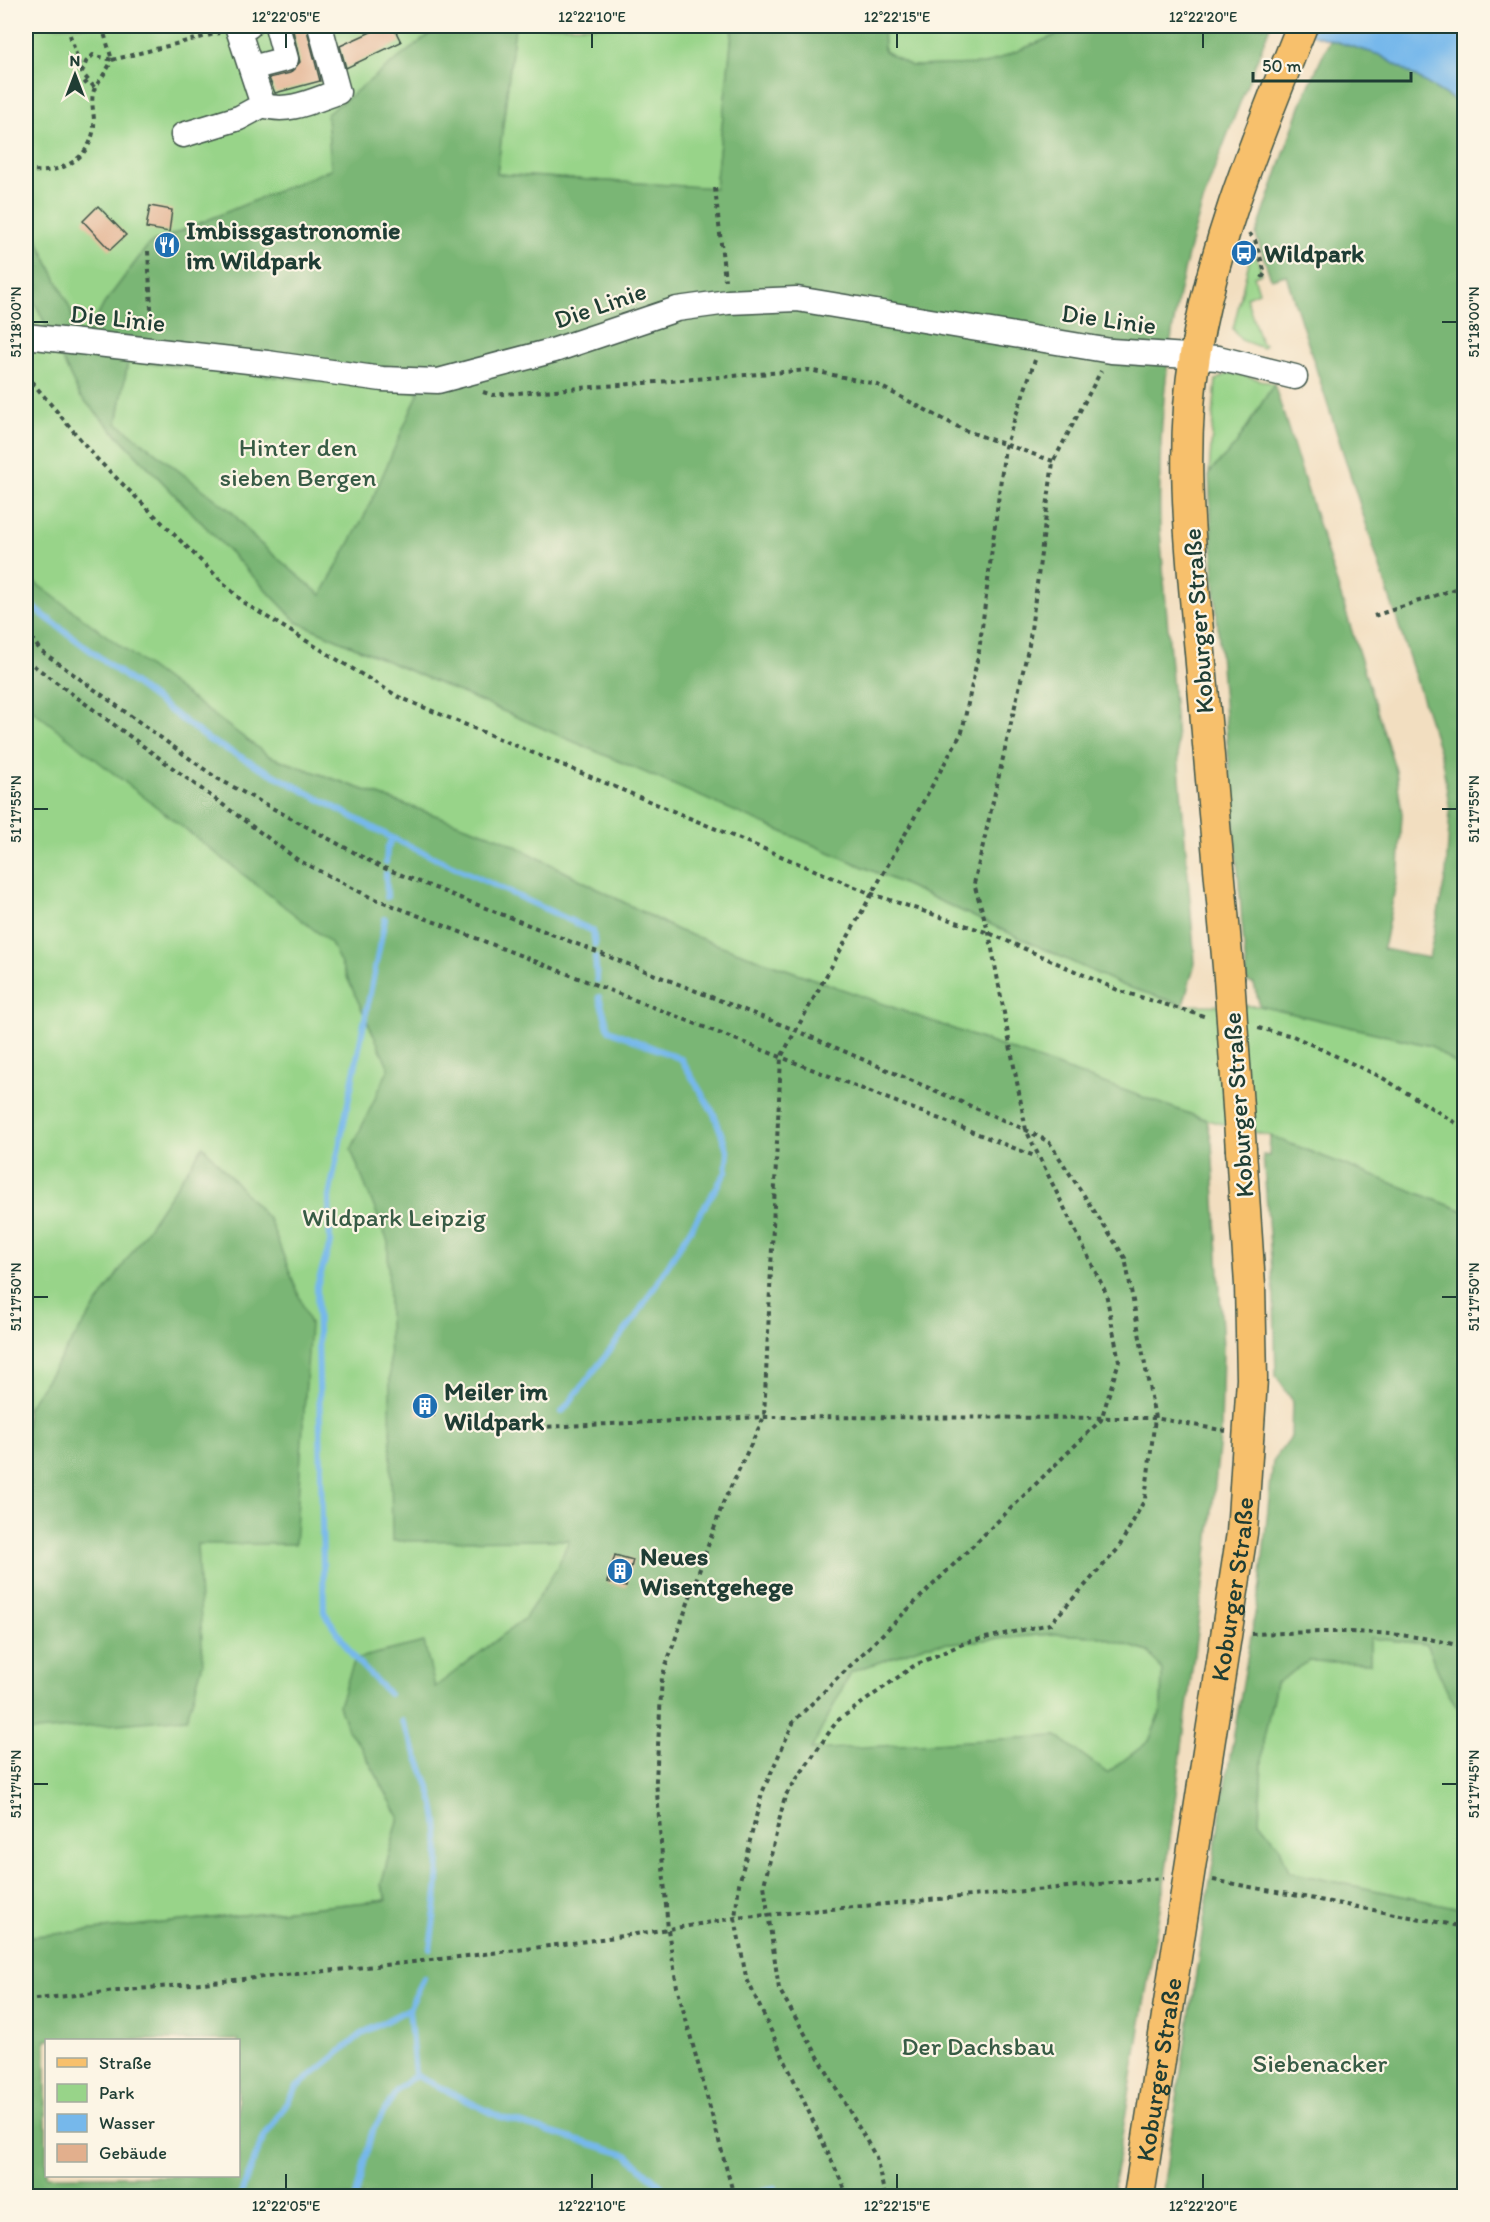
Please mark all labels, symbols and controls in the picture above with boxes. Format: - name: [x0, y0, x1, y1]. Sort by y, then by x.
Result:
- text: 12°22'05"E: [252, 8, 320, 26]
- text: 12°22'10"E: [558, 8, 626, 26]
- text: 12°22'15"E: [864, 8, 930, 26]
- text: 12°22'20"E: [1169, 8, 1237, 26]
- north arrow: [45, 45, 105, 105]
- scale bar: [1253, 45, 1410, 83]
- text: N: [70, 51, 80, 70]
- text: 50 m: [1262, 55, 1302, 77]
- place label: Imbissgastronomie im Wildpark: [186, 214, 401, 276]
- restaurant icon: Imbissgastronomie im Wildpark: [152, 230, 182, 260]
- place label: Wildpark: [1264, 237, 1365, 269]
- bus stop icon: Wildpark: [1229, 238, 1259, 268]
- street label: Die Linie: [550, 274, 650, 336]
- text: 51°18'00"N: [7, 286, 25, 358]
- text: 51°18'00"N: [1465, 286, 1483, 358]
- street label: Die Linie: [69, 297, 167, 339]
- street label: Die Linie: [1059, 297, 1159, 341]
- park label: Hinter den sieben Bergen: [219, 431, 377, 493]
- street label: Koburger Straße: [1176, 527, 1220, 715]
- text: 51°17'55"N: [7, 775, 25, 843]
- text: 51°17'55"N: [1465, 775, 1483, 843]
- street label: Koburger Straße: [1216, 1011, 1260, 1199]
- park label: Wildpark Leipzig: [302, 1201, 487, 1233]
- text: 51°17'50"N: [7, 1262, 25, 1332]
- text: 51°17'50"N: [1465, 1262, 1483, 1332]
- place label: Meiler im Wildpark: [444, 1375, 548, 1437]
- building icon: Meiler im Wildpark: [410, 1391, 440, 1421]
- street label: Koburger Straße: [1203, 1496, 1260, 1684]
- place label: Neues Wisentgehege: [640, 1540, 794, 1602]
- building icon: Neues Wisentgehege: [605, 1556, 635, 1586]
- text: 51°17'45"N: [7, 1750, 25, 1818]
- text: 51°17'45"N: [1465, 1750, 1483, 1818]
- street label: Koburger Straße: [1129, 1975, 1189, 2164]
- park label: Der Dachsbau: [901, 2030, 1055, 2062]
- legend: [45, 2039, 240, 2177]
- park label: Siebenacker: [1253, 2047, 1388, 2079]
- text: Straße: [99, 2052, 152, 2074]
- text: Park: [99, 2082, 134, 2104]
- text: Wasser: [99, 2112, 156, 2134]
- text: Gebäude: [99, 2142, 167, 2164]
- text: 12°22'05"E: [252, 2197, 320, 2215]
- text: 12°22'10"E: [558, 2197, 626, 2215]
- text: 12°22'15"E: [864, 2197, 930, 2215]
- text: 12°22'20"E: [1169, 2197, 1237, 2215]

